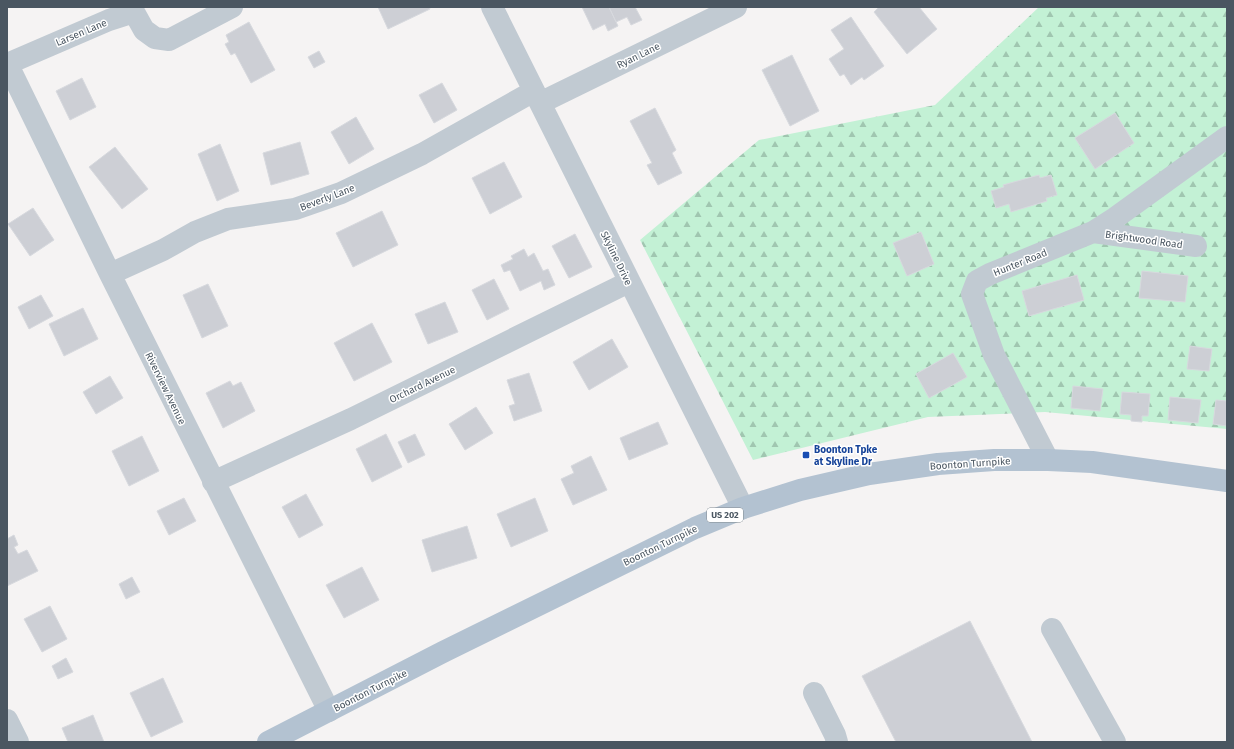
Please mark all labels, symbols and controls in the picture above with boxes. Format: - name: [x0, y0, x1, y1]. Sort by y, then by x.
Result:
- street label: Larsen Lane: [54, 17, 109, 49]
- street label: Ryan Lane: [615, 40, 662, 71]
- street label: Beverly Lane: [298, 182, 356, 214]
- street label: Skyline Drive: [598, 229, 634, 287]
- street label: Brightwood Road: [1104, 229, 1183, 251]
- street label: Hunter Road: [992, 247, 1049, 279]
- street label: Riverview Avenue: [142, 350, 188, 427]
- street label: Orchard Avenue: [387, 364, 457, 406]
- place label: Boonton Tpke at Skyline Dr: [814, 444, 878, 468]
- marker: Boonton Tpke at Skyline Dr: [801, 450, 811, 460]
- street label: Boonton Turnpike: [929, 455, 1011, 473]
- road number: US 202: [707, 508, 743, 522]
- street label: Boonton Turnpike: [621, 523, 699, 569]
- street label: Boonton Turnpike: [332, 667, 409, 715]

